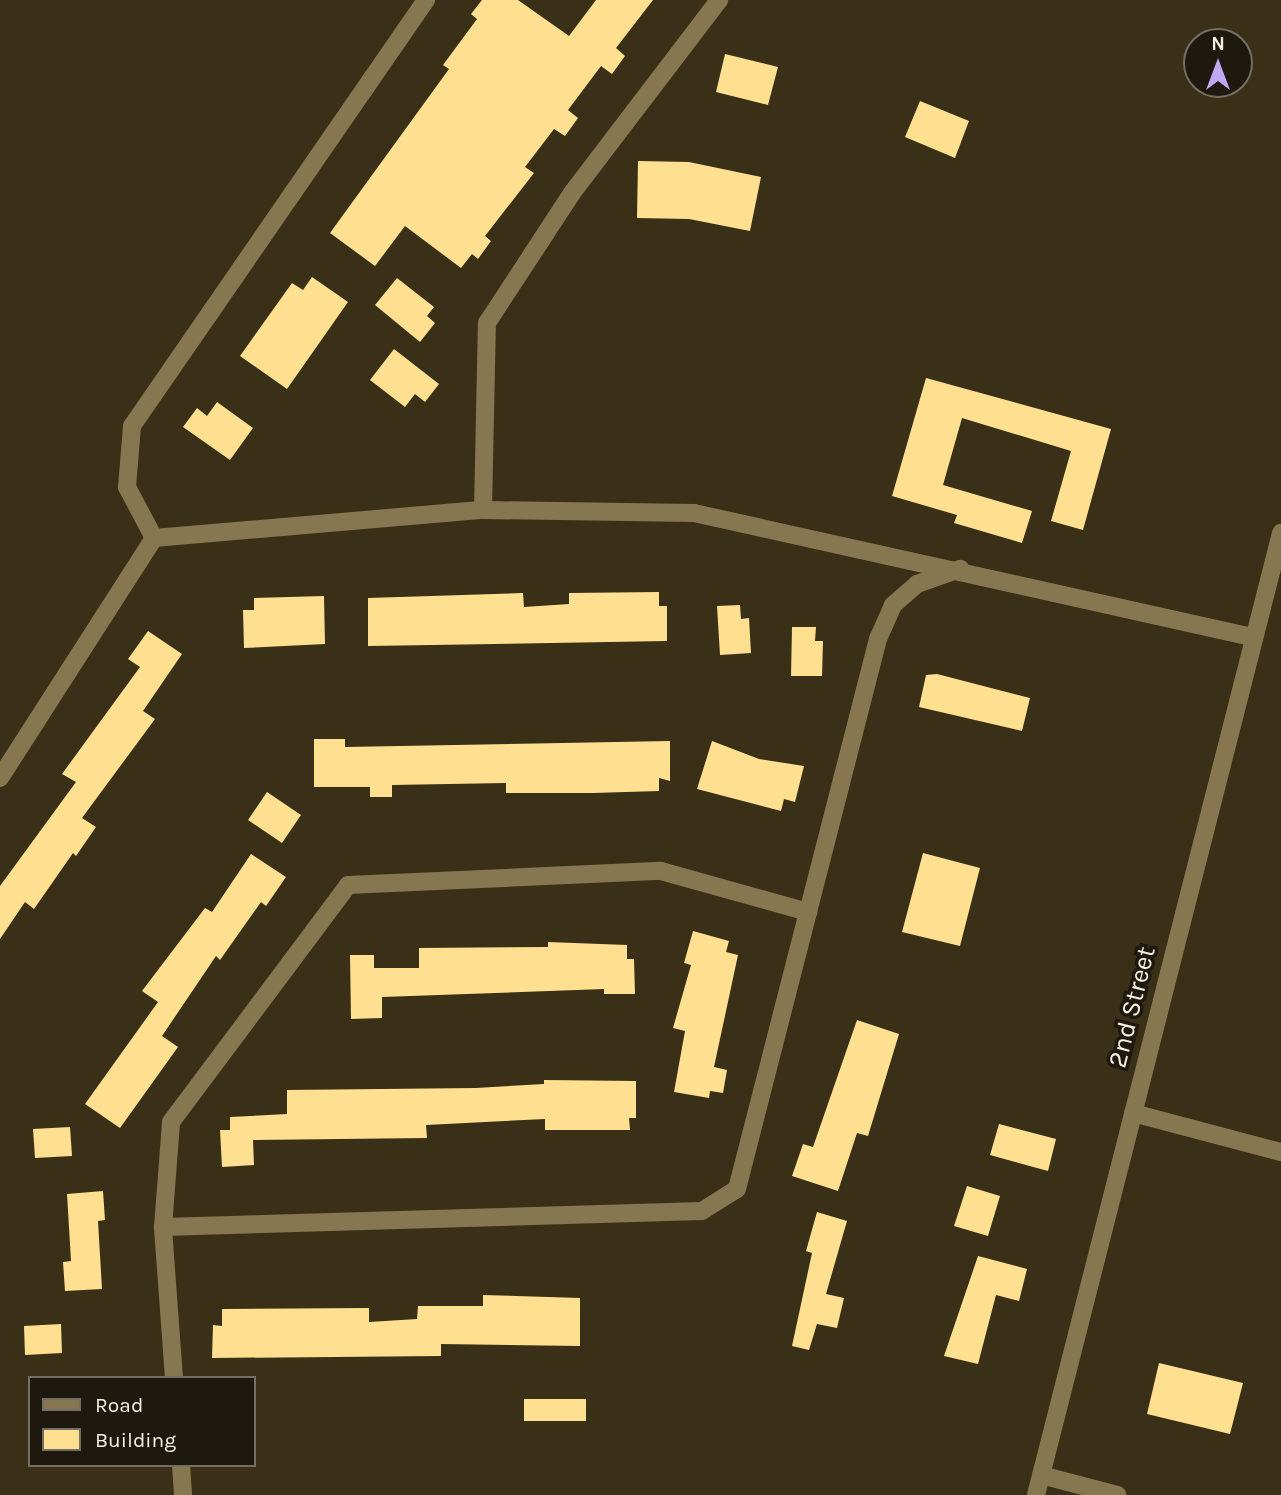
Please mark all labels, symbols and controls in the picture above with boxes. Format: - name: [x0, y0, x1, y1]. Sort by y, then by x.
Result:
- north arrow: [1183, 28, 1253, 98]
- text: N: [1211, 33, 1225, 55]
- street label: 2nd Street: [1102, 943, 1162, 1071]
- legend: [28, 1376, 256, 1467]
- text: Road: [95, 1393, 143, 1417]
- text: Building: [95, 1428, 176, 1452]

